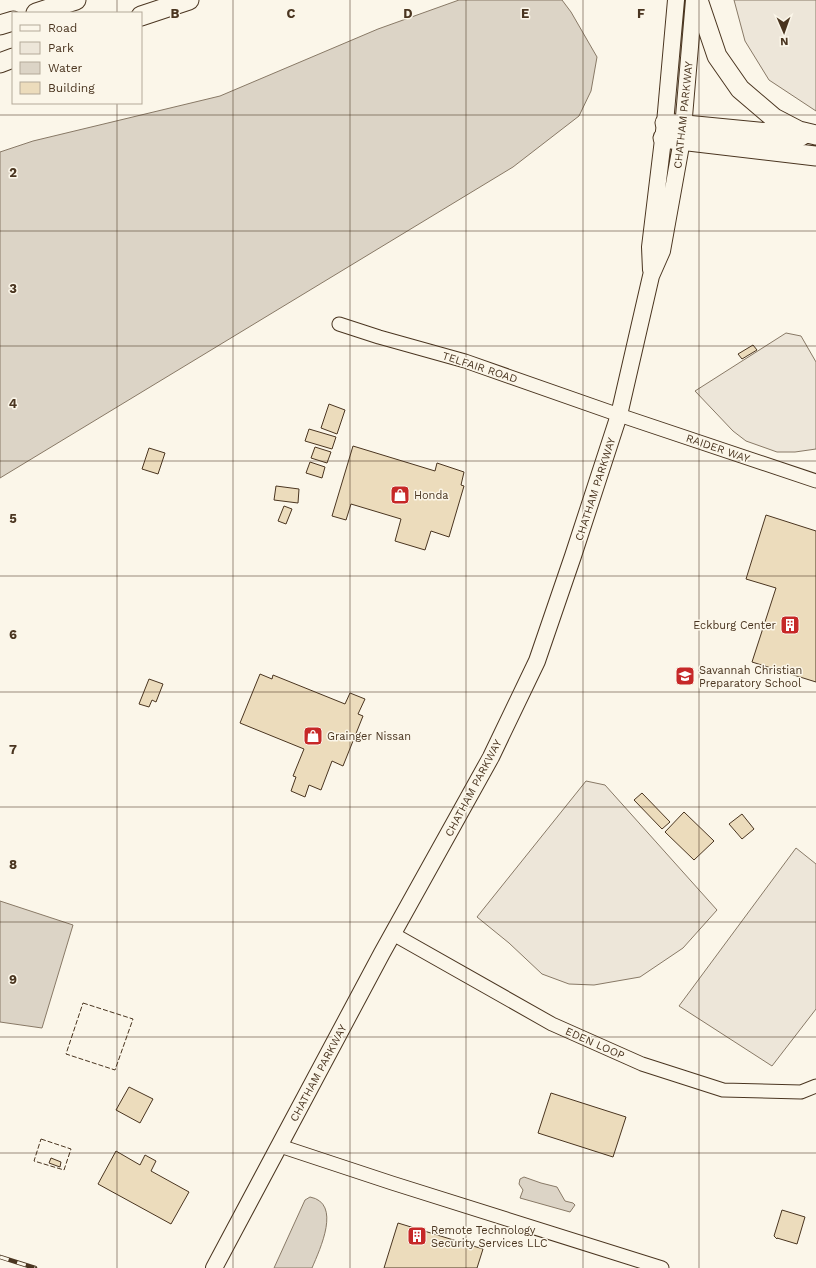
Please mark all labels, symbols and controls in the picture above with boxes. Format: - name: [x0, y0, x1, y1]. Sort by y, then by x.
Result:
- text: B: [171, 6, 180, 21]
- text: C: [287, 6, 296, 21]
- text: D: [403, 6, 413, 21]
- text: E: [521, 6, 529, 21]
- text: F: [637, 6, 645, 21]
- legend: [12, 12, 142, 104]
- north arrow: [764, 12, 804, 52]
- text: Road: [48, 21, 77, 35]
- text: N: [780, 35, 789, 48]
- text: Park: [48, 41, 74, 55]
- street label: CHATHAM PARKWAY: [671, 60, 696, 169]
- text: Water: [48, 61, 83, 75]
- text: Building: [48, 81, 95, 95]
- text: 2: [9, 165, 17, 180]
- text: 3: [9, 281, 17, 296]
- street label: TELFAIR ROAD: [441, 349, 519, 386]
- text: 4: [9, 396, 18, 411]
- street label: RAIDER WAY: [684, 431, 752, 466]
- street label: CHATHAM PARKWAY: [573, 435, 619, 543]
- shop icon: Honda: [389, 484, 411, 506]
- place label: Honda: [414, 489, 449, 502]
- text: 5: [9, 511, 17, 526]
- building icon: Eckburg Center: [779, 614, 801, 636]
- place label: Eckburg Center: [693, 619, 777, 632]
- text: 6: [9, 627, 17, 642]
- place label: Savannah Christian Preparatory School: [699, 664, 802, 690]
- school or university icon: Savannah Christian Preparatory School: [674, 665, 696, 687]
- shop icon: Grainger Nissan: [302, 725, 324, 747]
- place label: Grainger Nissan: [327, 730, 411, 743]
- street label: CHATHAM PARKWAY: [442, 737, 505, 839]
- text: 7: [9, 742, 17, 757]
- text: 8: [9, 857, 17, 872]
- text: 9: [9, 972, 17, 987]
- street label: CHATHAM PARKWAY: [287, 1022, 350, 1124]
- street label: EDEN LOOP: [563, 1025, 627, 1062]
- place label: Remote Technology Security Services LLC: [431, 1224, 548, 1250]
- building icon: Remote Technology Security Services LLC: [406, 1225, 428, 1247]

